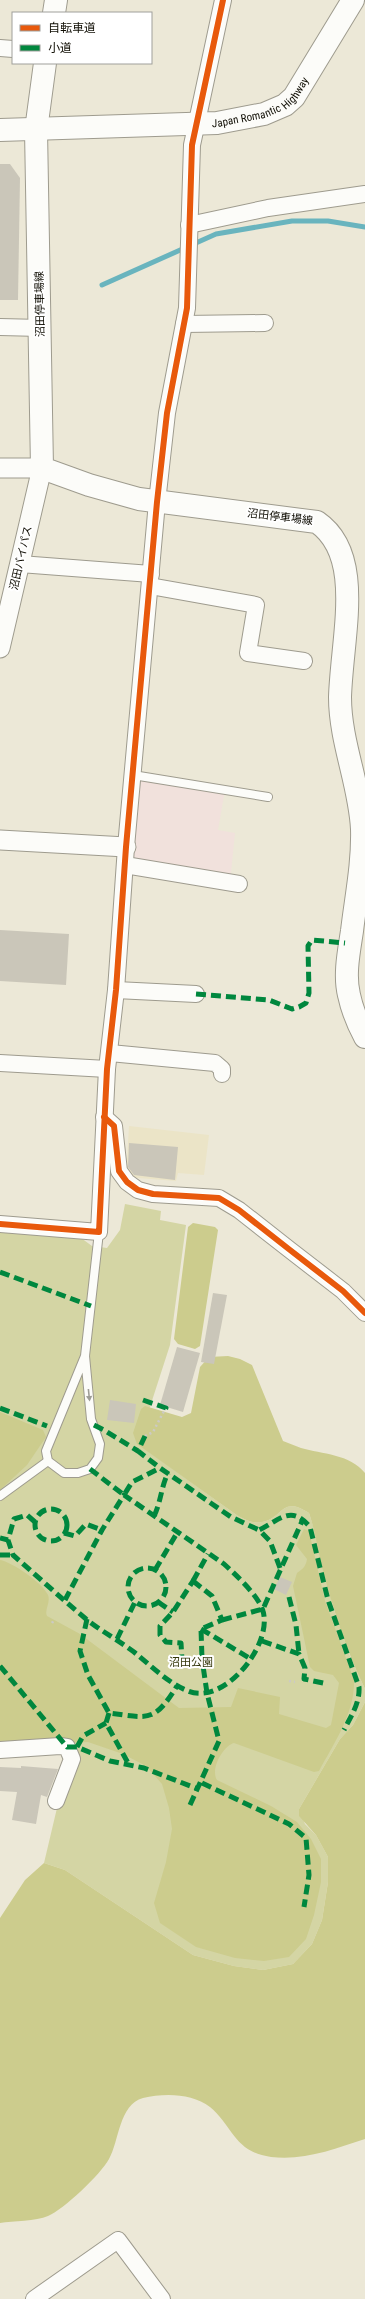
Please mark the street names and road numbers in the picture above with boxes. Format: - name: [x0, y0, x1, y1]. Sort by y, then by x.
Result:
- street label: Japan Romantic Highway: [212, 74, 311, 130]
- street label: 沼田停車場線: [33, 271, 47, 337]
- street label: 沼田停車場線: [246, 507, 314, 527]
- street label: 沼田バイパス: [7, 524, 35, 592]

